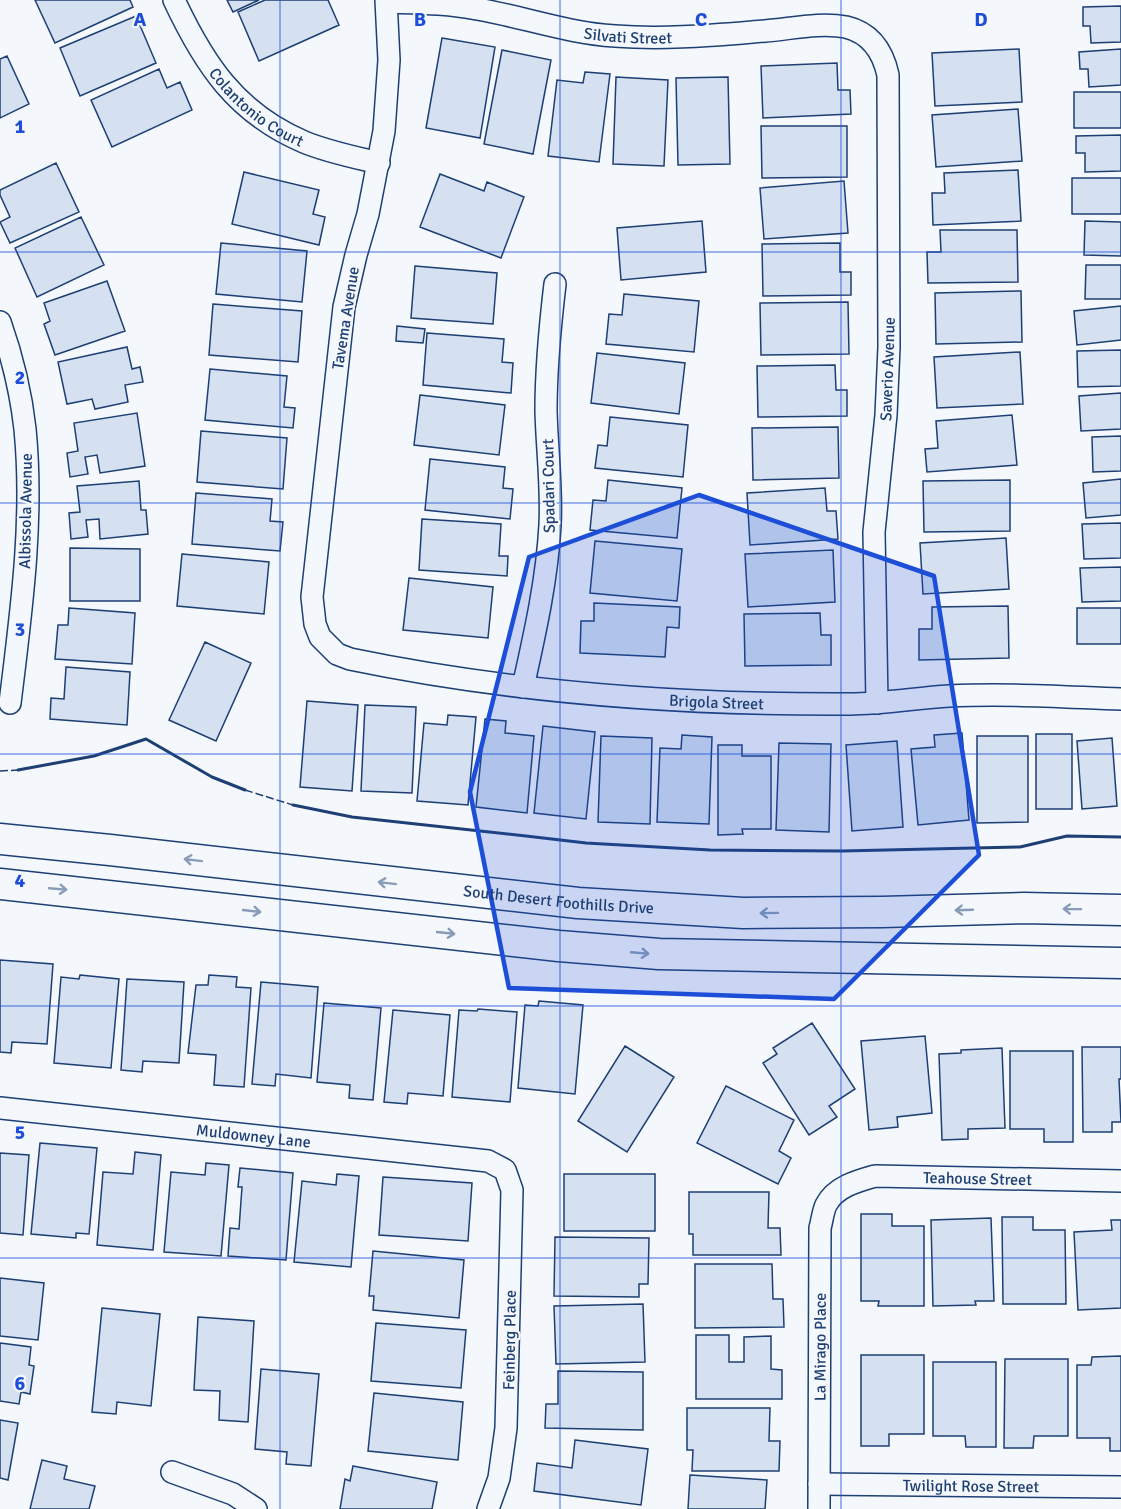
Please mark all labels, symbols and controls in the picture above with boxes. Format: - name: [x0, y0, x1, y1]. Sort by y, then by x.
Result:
- text: A: [134, 7, 147, 32]
- text: B: [414, 7, 426, 32]
- text: C: [695, 7, 707, 32]
- text: D: [974, 7, 988, 32]
- street label: Silvati Street: [582, 23, 673, 48]
- street label: Colantonio Court: [204, 64, 307, 152]
- text: 1: [15, 114, 26, 139]
- street label: Tavema Avenue: [328, 265, 364, 371]
- street label: Saverio Avenue: [876, 317, 900, 421]
- text: 2: [15, 365, 25, 390]
- street label: Spadari Court: [538, 438, 560, 533]
- street label: Albissola Avenue: [15, 453, 37, 569]
- text: 3: [15, 617, 25, 642]
- street label: Brigola Street: [668, 691, 764, 714]
- one-way arrow: [184, 854, 203, 865]
- text: 4: [15, 868, 26, 893]
- one-way arrow: [377, 877, 397, 888]
- street label: South Desert Foothills Drive: [462, 881, 655, 919]
- one-way arrow: [48, 884, 68, 895]
- one-way arrow: [1062, 903, 1082, 915]
- one-way arrow: [955, 904, 975, 915]
- one-way arrow: [242, 906, 261, 917]
- one-way arrow: [760, 907, 780, 919]
- one-way arrow: [435, 928, 455, 939]
- one-way arrow: [629, 948, 649, 959]
- text: 5: [15, 1120, 25, 1145]
- street label: Muldowney Lane: [195, 1120, 312, 1153]
- street label: Teahouse Street: [923, 1168, 1032, 1190]
- street label: Feinberg Place: [499, 1290, 521, 1390]
- street label: La Mirago Place: [810, 1293, 831, 1401]
- text: 6: [15, 1371, 26, 1396]
- street label: Twilight Rose Street: [903, 1476, 1040, 1497]

